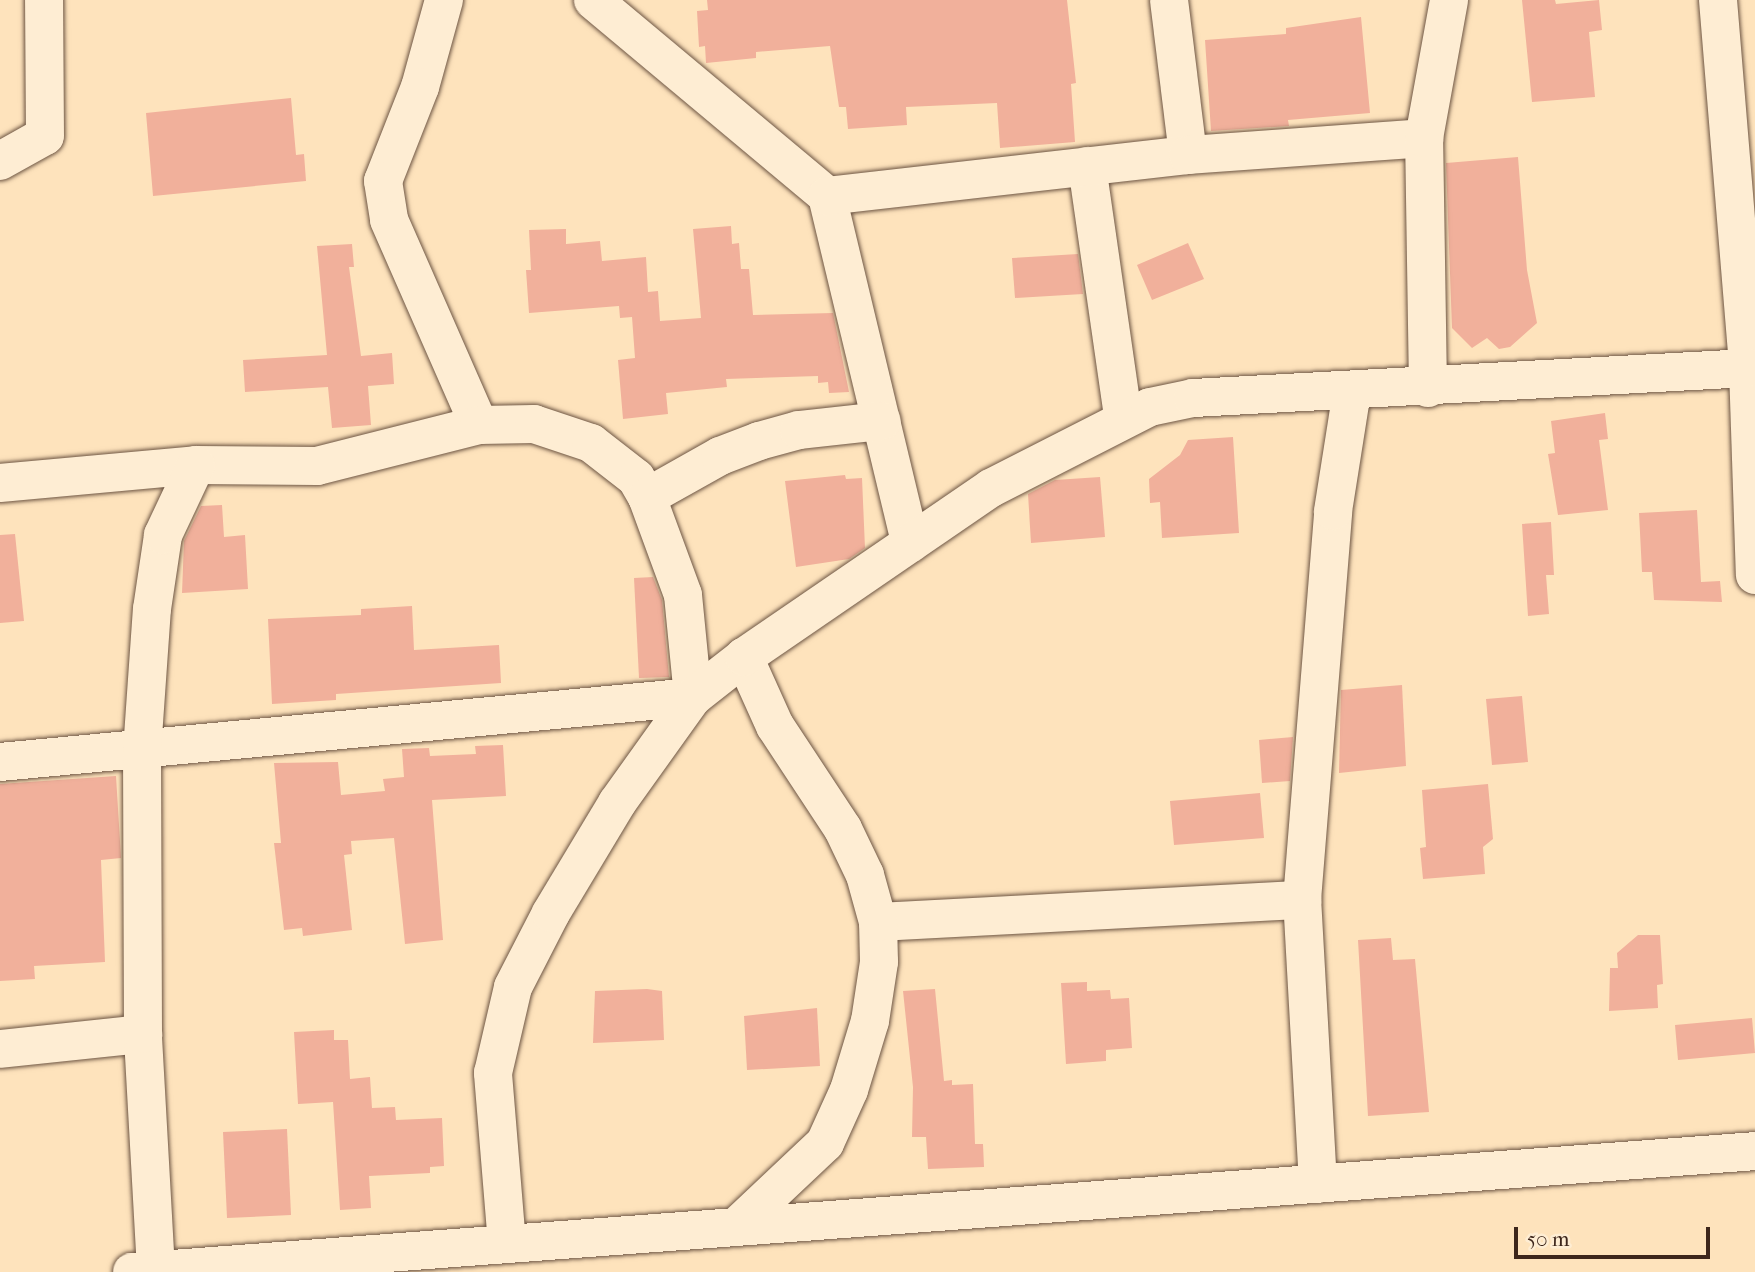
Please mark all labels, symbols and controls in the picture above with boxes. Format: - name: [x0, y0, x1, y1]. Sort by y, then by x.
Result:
- scale bar: [1517, 1212, 1713, 1256]
- text: 50 m: [1527, 1227, 1570, 1251]

